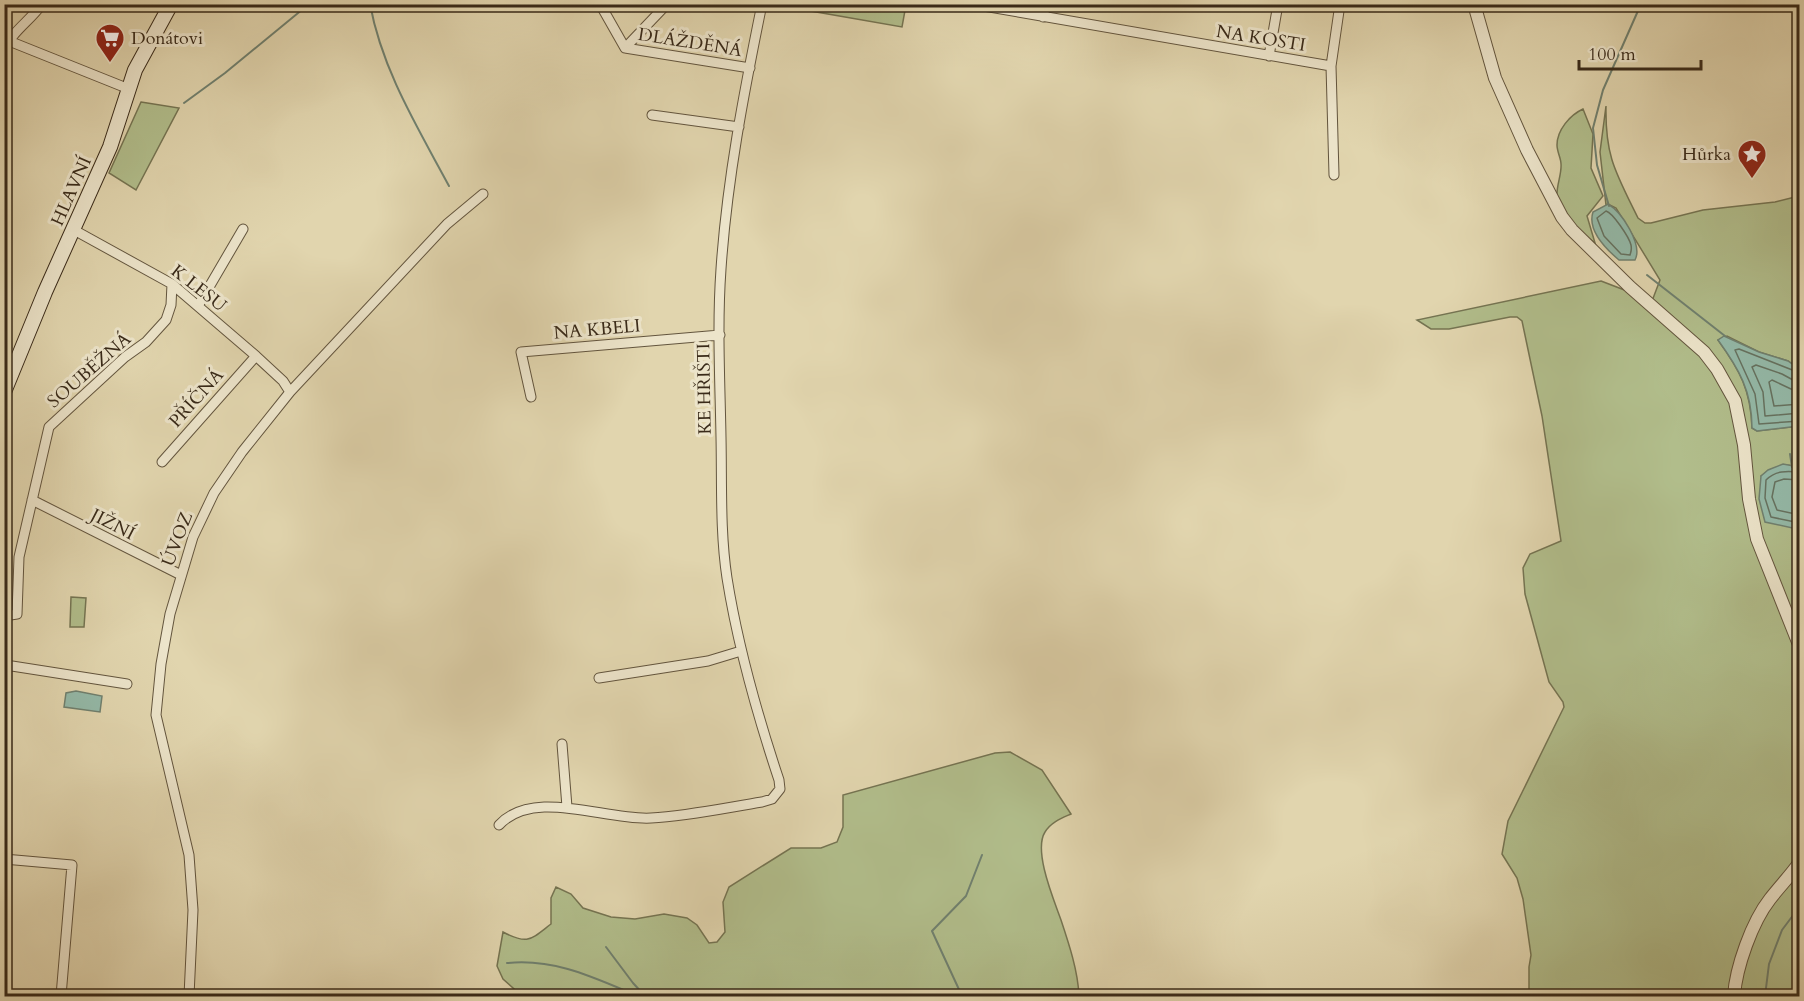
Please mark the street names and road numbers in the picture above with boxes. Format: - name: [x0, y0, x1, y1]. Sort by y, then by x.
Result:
- street label: NA KOSTI: [1214, 19, 1307, 58]
- street label: DLÁŽDĚNÁ: [636, 22, 744, 63]
- street label: HLAVNÍ: [45, 153, 98, 230]
- street label: K LESU: [166, 259, 232, 318]
- street label: NA KBELI: [553, 313, 641, 346]
- street label: SOUBĚŽNÁ: [42, 327, 137, 414]
- street label: KE HŘIŠTI: [691, 343, 718, 435]
- street label: PŘÍČNÁ: [163, 363, 230, 433]
- street label: JIŽNÍ: [84, 501, 139, 546]
- street label: ÚVOZ: [156, 508, 199, 570]

